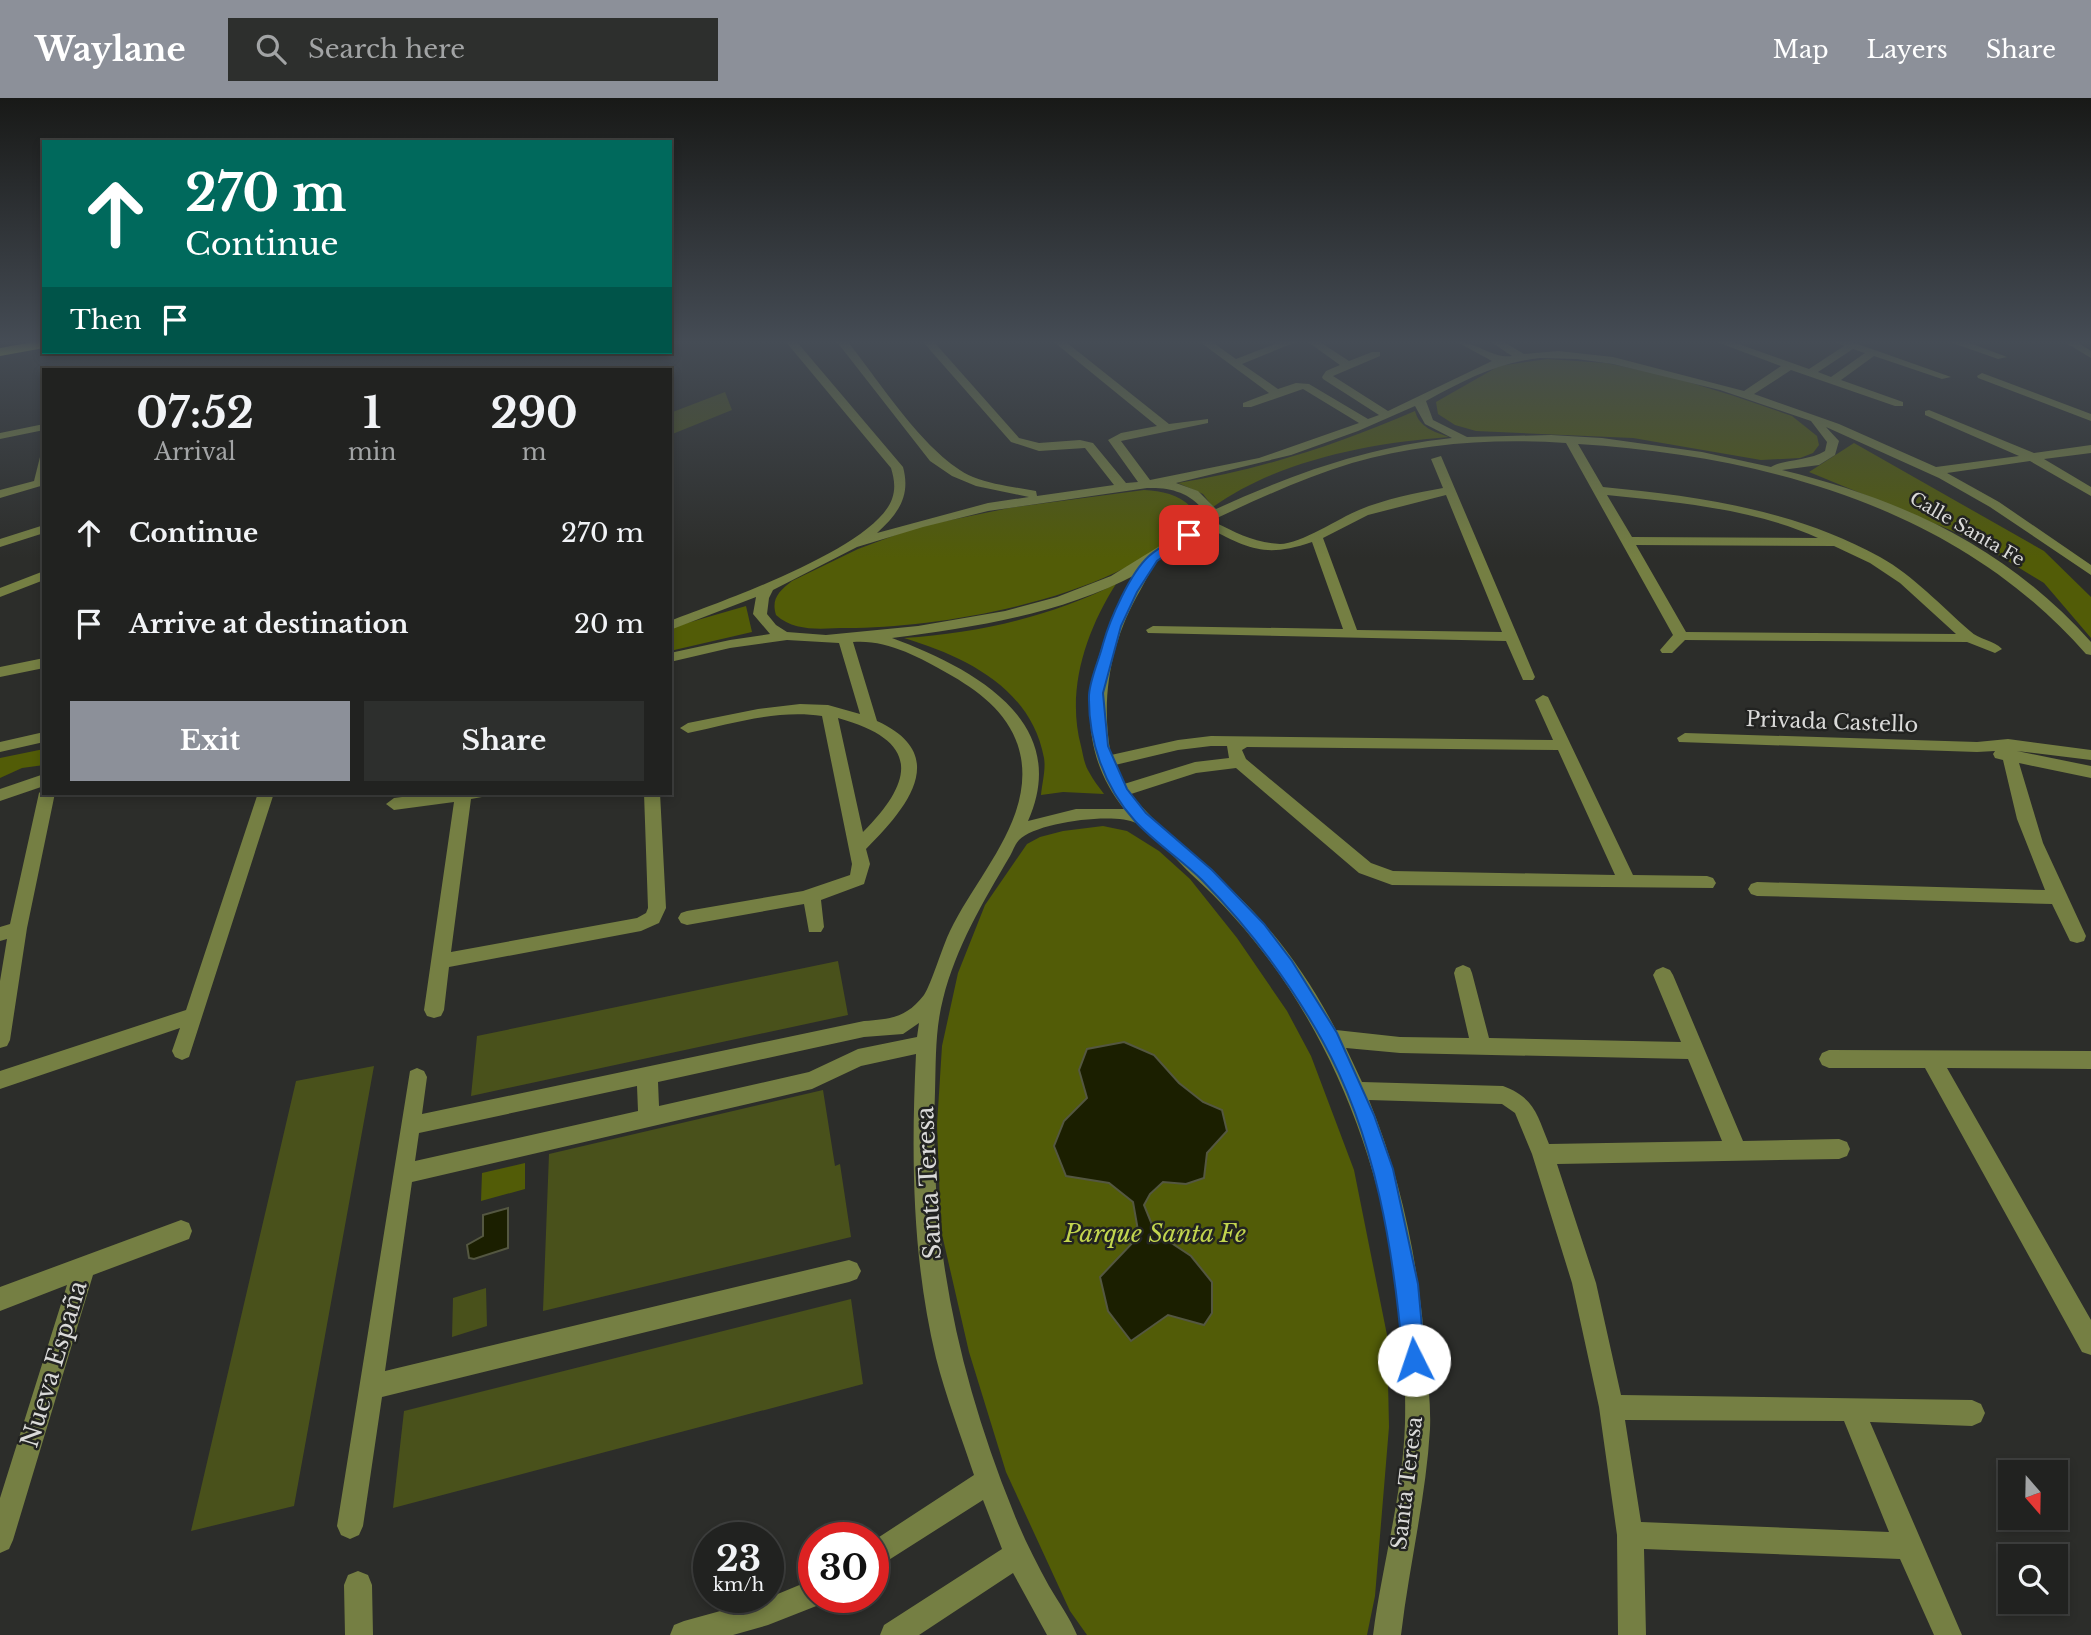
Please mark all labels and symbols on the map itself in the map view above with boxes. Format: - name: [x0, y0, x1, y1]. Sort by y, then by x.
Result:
- street label: Calle Santa Fe: [1906, 487, 2028, 571]
- pin: [1159, 505, 1219, 565]
- street label: Privada Castello: [1745, 706, 1919, 738]
- street label: Santa Teresa: [910, 1105, 947, 1260]
- park label: Parque Santa Fe: [1063, 1219, 1246, 1248]
- street label: Nueva España: [14, 1276, 93, 1451]
- position arrow: [1377, 1323, 1451, 1397]
- street label: Santa Teresa: [1386, 1415, 1428, 1551]
- north arrow: [1998, 1460, 2068, 1530]
- speed limit sign: 30: [798, 1522, 889, 1613]

